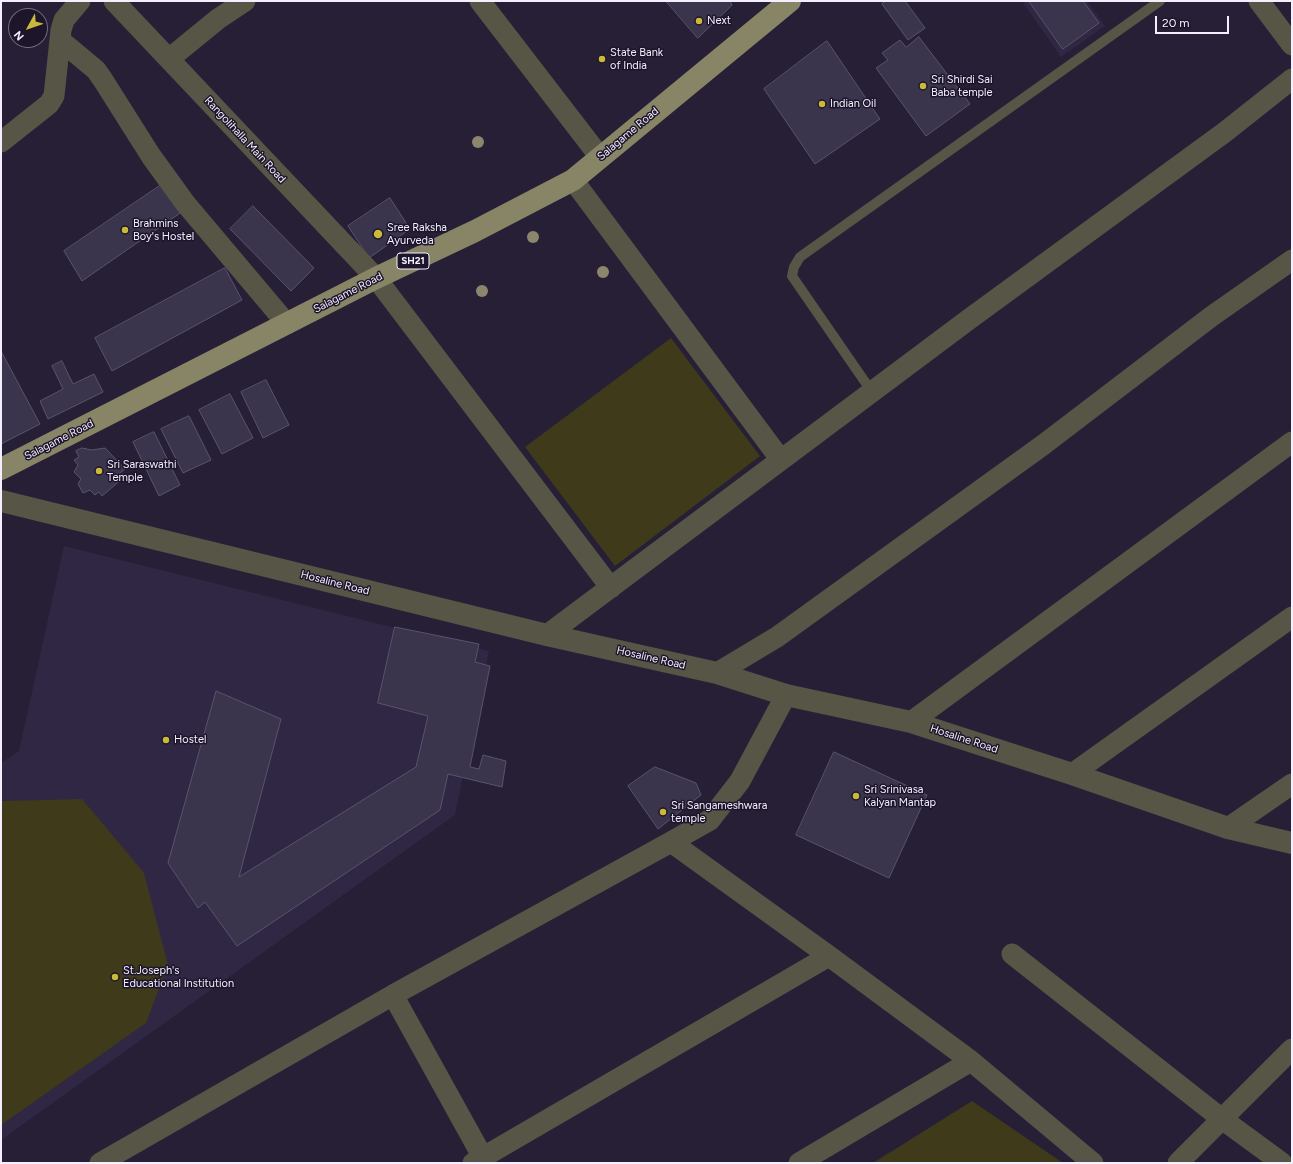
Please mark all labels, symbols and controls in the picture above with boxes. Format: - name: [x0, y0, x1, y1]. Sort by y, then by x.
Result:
- north arrow: [8, 8, 48, 48]
- scale bar: [1157, 8, 1231, 34]
- place label: Next: [707, 14, 731, 28]
- marker: Next: [694, 16, 704, 26]
- text: 20 m: [1162, 16, 1190, 30]
- text: N: [11, 28, 27, 43]
- place label: State Bank of India: [610, 46, 663, 72]
- marker: State Bank of India: [597, 54, 607, 64]
- place label: Sri Shirdi Sai Baba temple: [931, 73, 993, 99]
- marker: Sri Shirdi Sai Baba temple: [918, 81, 928, 91]
- street label: Rangolihalla Main Road: [202, 94, 288, 186]
- place label: Indian Oil: [830, 97, 876, 111]
- marker: Indian Oil: [817, 99, 827, 109]
- street label: Salagame Road: [595, 105, 661, 163]
- place label: Brahmins Boy's Hostel: [133, 217, 194, 243]
- place label: Sree Raksha Ayurveda: [387, 221, 447, 247]
- marker: Brahmins Boy's Hostel: [120, 225, 130, 235]
- marker: Sree Raksha Ayurveda: [372, 228, 384, 240]
- road number: SH21: [397, 253, 429, 269]
- street label: Salagame Road: [311, 270, 385, 316]
- street label: Salagame Road: [22, 417, 96, 463]
- place label: Sri Saraswathi Temple: [107, 458, 177, 484]
- marker: Sri Saraswathi Temple: [94, 466, 104, 476]
- street label: Hosaline Road: [299, 568, 371, 598]
- street label: Hosaline Road: [615, 644, 687, 672]
- street label: Hosaline Road: [928, 722, 1000, 756]
- place label: Hostel: [174, 733, 206, 747]
- marker: Hostel: [161, 735, 171, 745]
- place label: Sri Srinivasa Kalyan Mantap: [864, 783, 936, 809]
- marker: Sri Srinivasa Kalyan Mantap: [851, 791, 861, 801]
- place label: Sri Sangameshwara temple: [671, 799, 767, 825]
- marker: Sri Sangameshwara temple: [658, 807, 668, 817]
- place label: St.Joseph's Educational Institution: [123, 964, 234, 990]
- marker: St.Joseph's Educational Institution: [110, 972, 120, 982]

